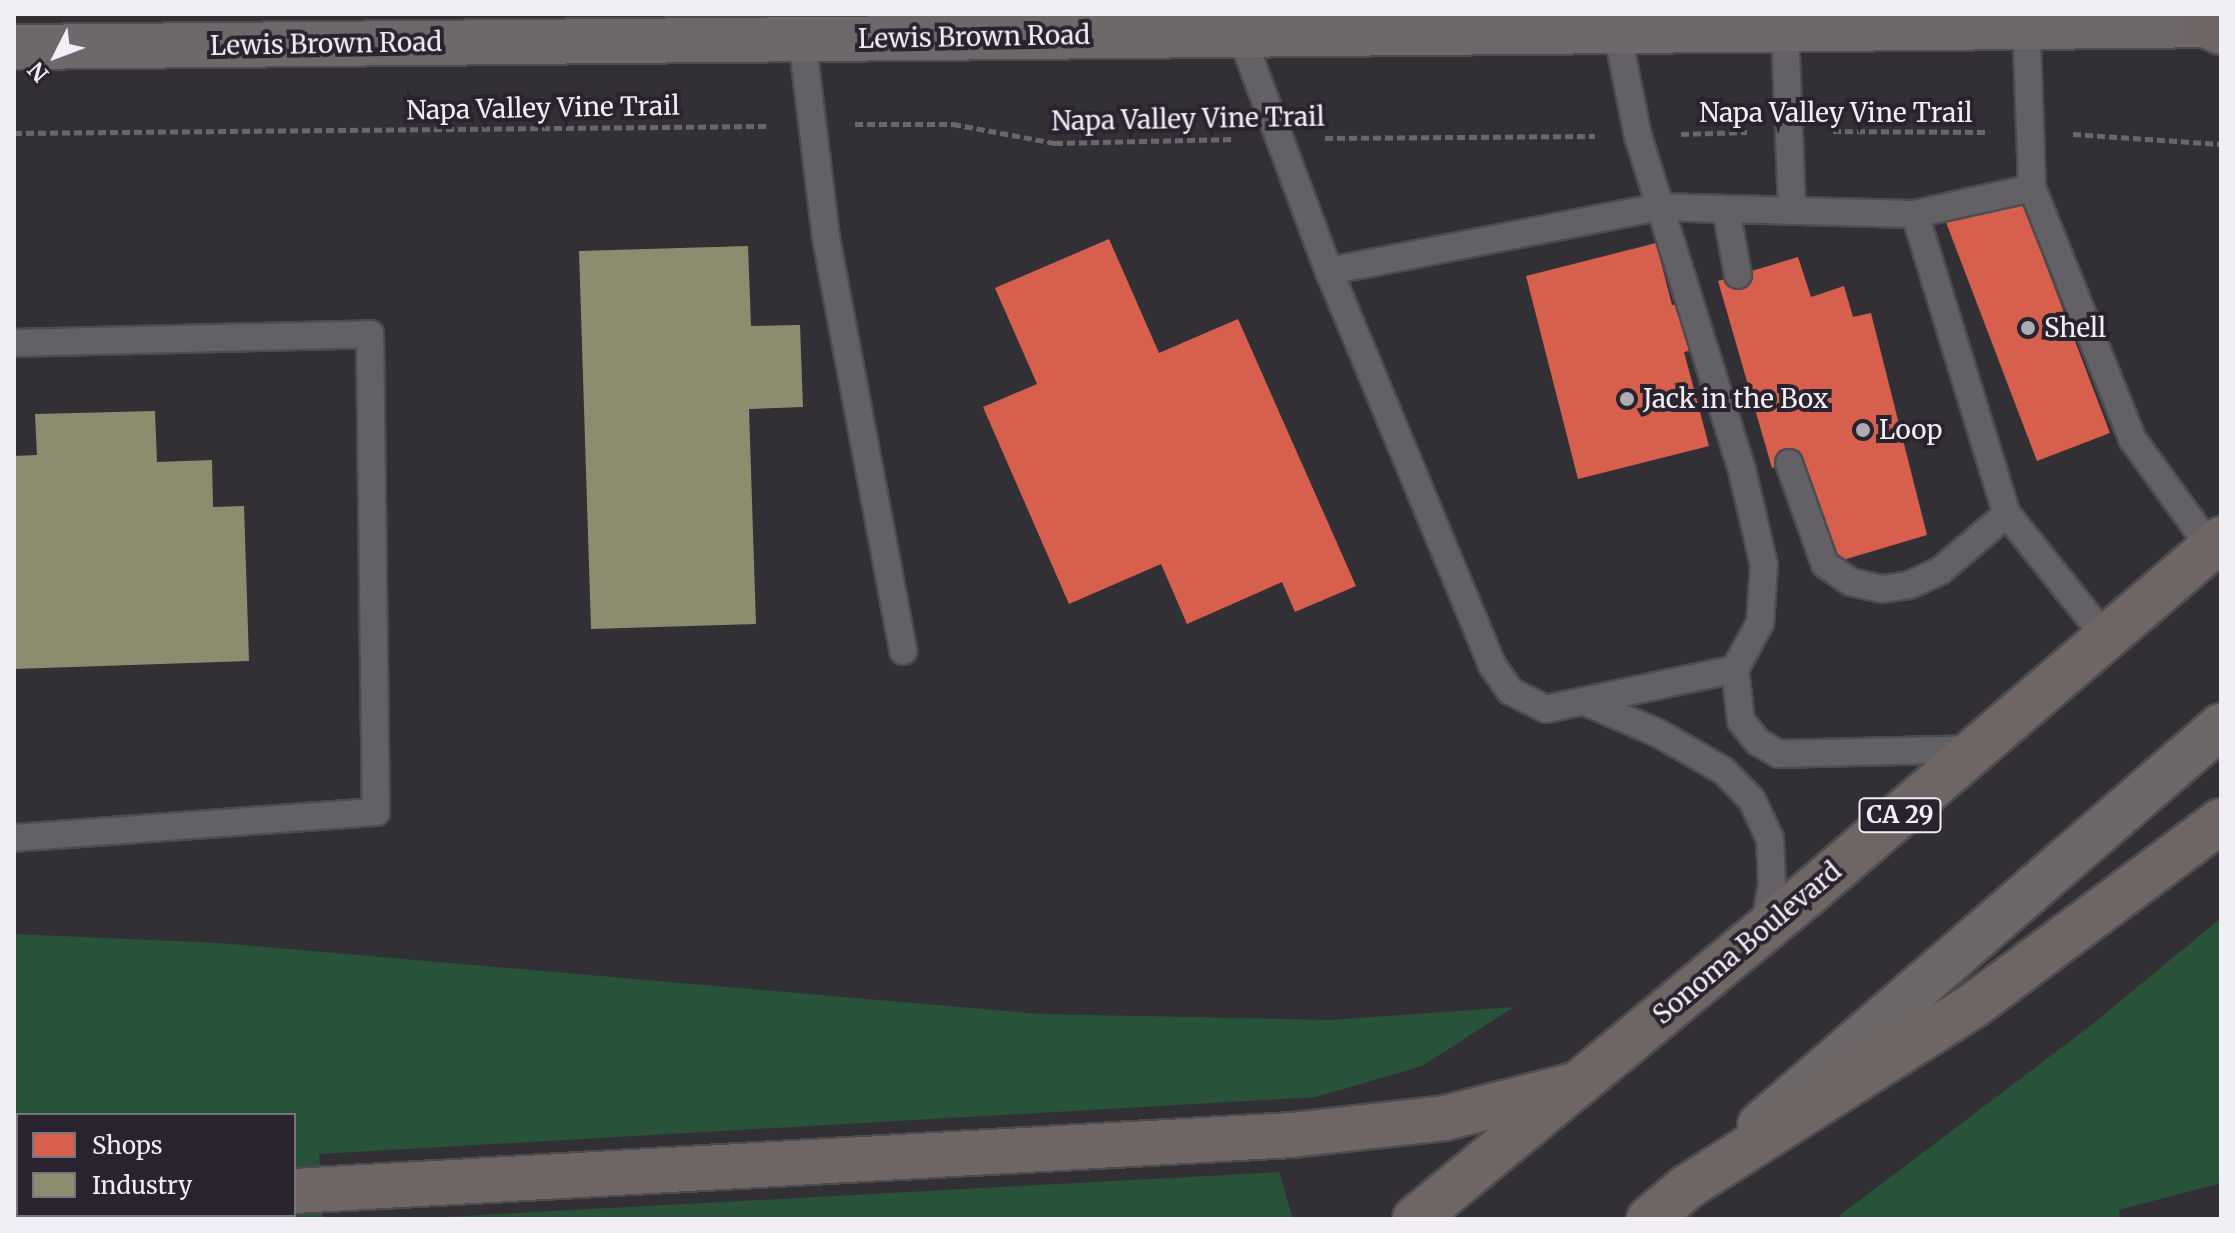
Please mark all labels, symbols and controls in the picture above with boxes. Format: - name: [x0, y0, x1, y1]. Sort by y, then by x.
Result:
- north arrow: [16, 16, 96, 96]
- street label: Lewis Brown Road: [858, 19, 1090, 55]
- street label: Lewis Brown Road: [210, 26, 442, 62]
- text: N: [22, 56, 54, 88]
- street label: Napa Valley Vine Trail: [406, 90, 680, 126]
- street label: Napa Valley Vine Trail: [1699, 97, 1973, 129]
- street label: Napa Valley Vine Trail: [1051, 101, 1325, 137]
- place label: Shell: [2044, 312, 2106, 344]
- marker: Shell: [2019, 319, 2037, 337]
- place label: Jack in the Box: [1643, 383, 1828, 415]
- marker: Jack in the Box: [1618, 390, 1636, 408]
- place label: Loop: [1879, 414, 1942, 446]
- marker: Loop: [1854, 421, 1872, 439]
- road number: CA 29: [1858, 795, 1942, 835]
- street label: Sonoma Boulevard: [1647, 855, 1847, 1031]
- legend: [16, 1113, 296, 1217]
- text: Shops: [92, 1130, 163, 1161]
- text: Industry: [92, 1170, 192, 1201]

